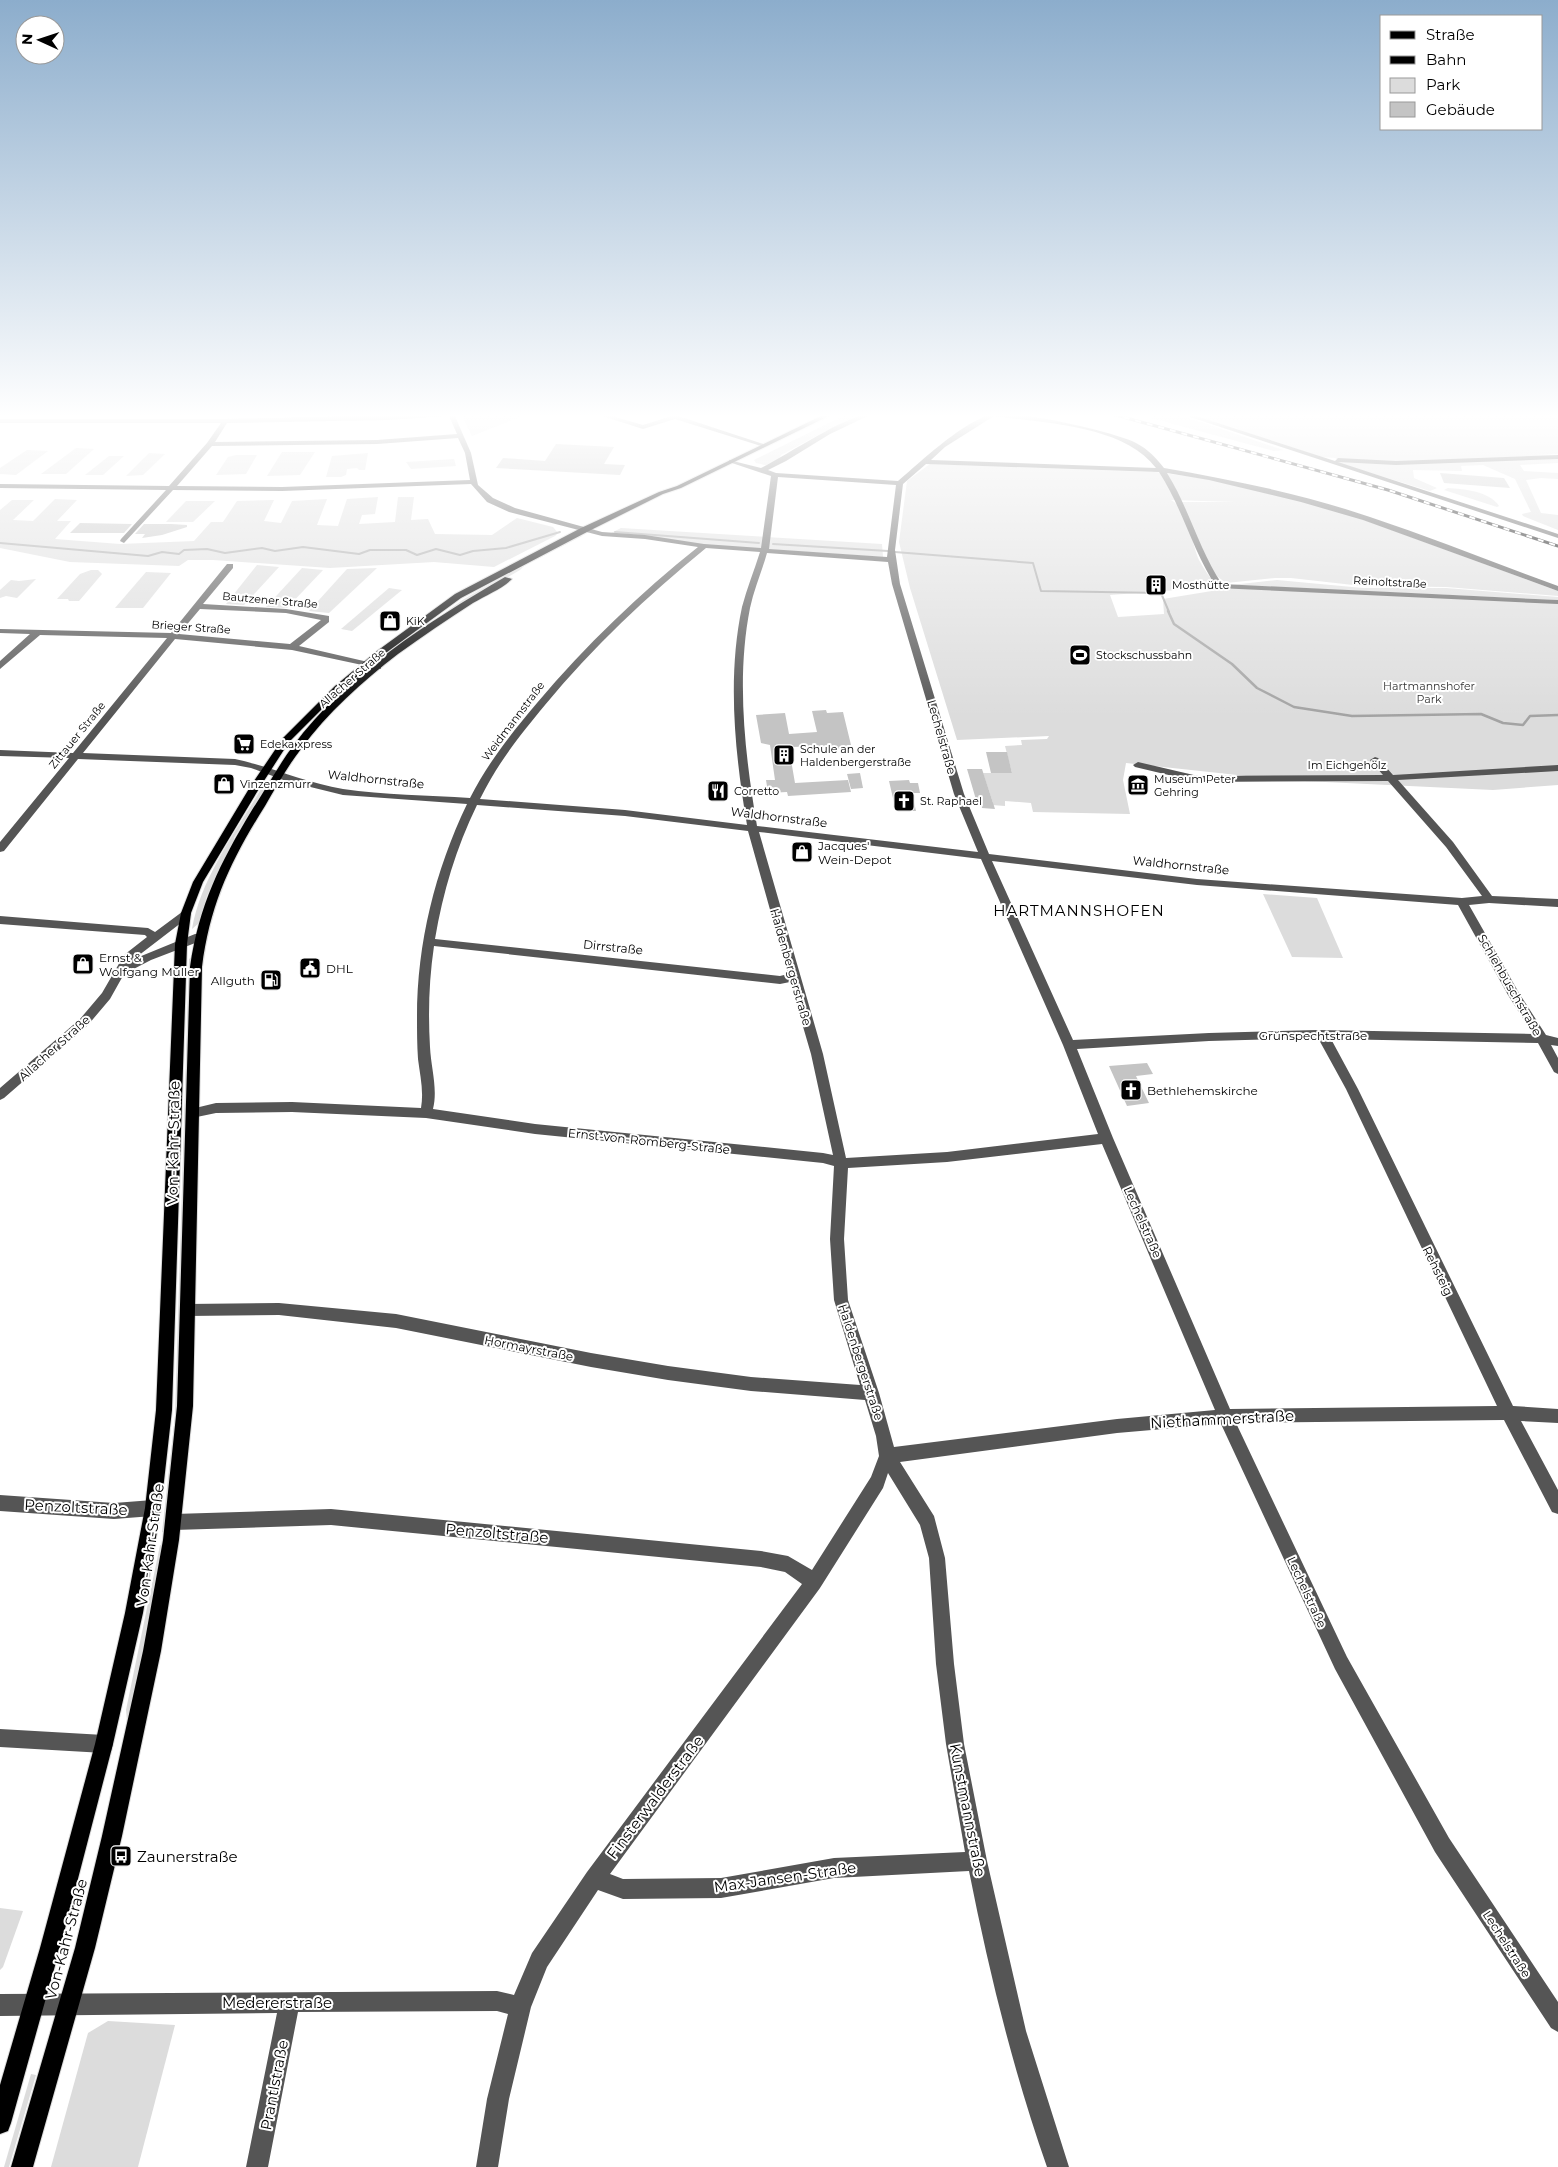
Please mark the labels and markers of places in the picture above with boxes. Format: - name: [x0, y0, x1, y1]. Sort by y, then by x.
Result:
- building icon: Mosthütte: [1144, 573, 1168, 597]
- place label: Mosthütte: [1172, 578, 1230, 592]
- shop icon: KiK: [378, 609, 402, 633]
- place label: KiK: [406, 614, 425, 628]
- sports icon: Stockschussbahn: [1068, 643, 1092, 667]
- place label: Stockschussbahn: [1096, 648, 1192, 662]
- supermarket icon: Edeka xpress: [232, 732, 256, 756]
- place label: Edeka xpress: [260, 737, 333, 751]
- place label: Schule an der Haldenbergerstraße: [800, 742, 912, 769]
- building icon: Schule an der Haldenbergerstraße: [772, 743, 796, 767]
- shop icon: Vinzenzmurr: [212, 772, 236, 796]
- place label: Museum Peter Gehring: [1154, 772, 1236, 799]
- museum icon: Museum Peter Gehring: [1126, 773, 1150, 797]
- place label: Vinzenzmurr: [240, 777, 311, 791]
- restaurant icon: Corretto: [706, 779, 730, 803]
- place label: Corretto: [734, 784, 779, 798]
- church icon: St. Raphael: [892, 789, 916, 813]
- place label: St. Raphael: [920, 794, 982, 808]
- place label: Jacques' Wein-Depot: [817, 838, 892, 867]
- shop icon: Jacques' Wein-Depot: [790, 840, 814, 864]
- place label: Ernst & Wolfgang Müller: [99, 950, 199, 979]
- shop icon: Ernst & Wolfgang Müller: [71, 952, 95, 976]
- public building icon: DHL: [298, 956, 322, 980]
- place label: DHL: [326, 961, 353, 976]
- fuel station icon: Allguth: [259, 968, 283, 992]
- place label: Allguth: [211, 973, 255, 988]
- church icon: Bethlehemskirche: [1119, 1078, 1143, 1102]
- place label: Bethlehemskirche: [1147, 1083, 1258, 1098]
- bus stop icon: Zaunerstraße: [109, 1844, 133, 1868]
- place label: Zaunerstraße: [137, 1847, 238, 1866]

